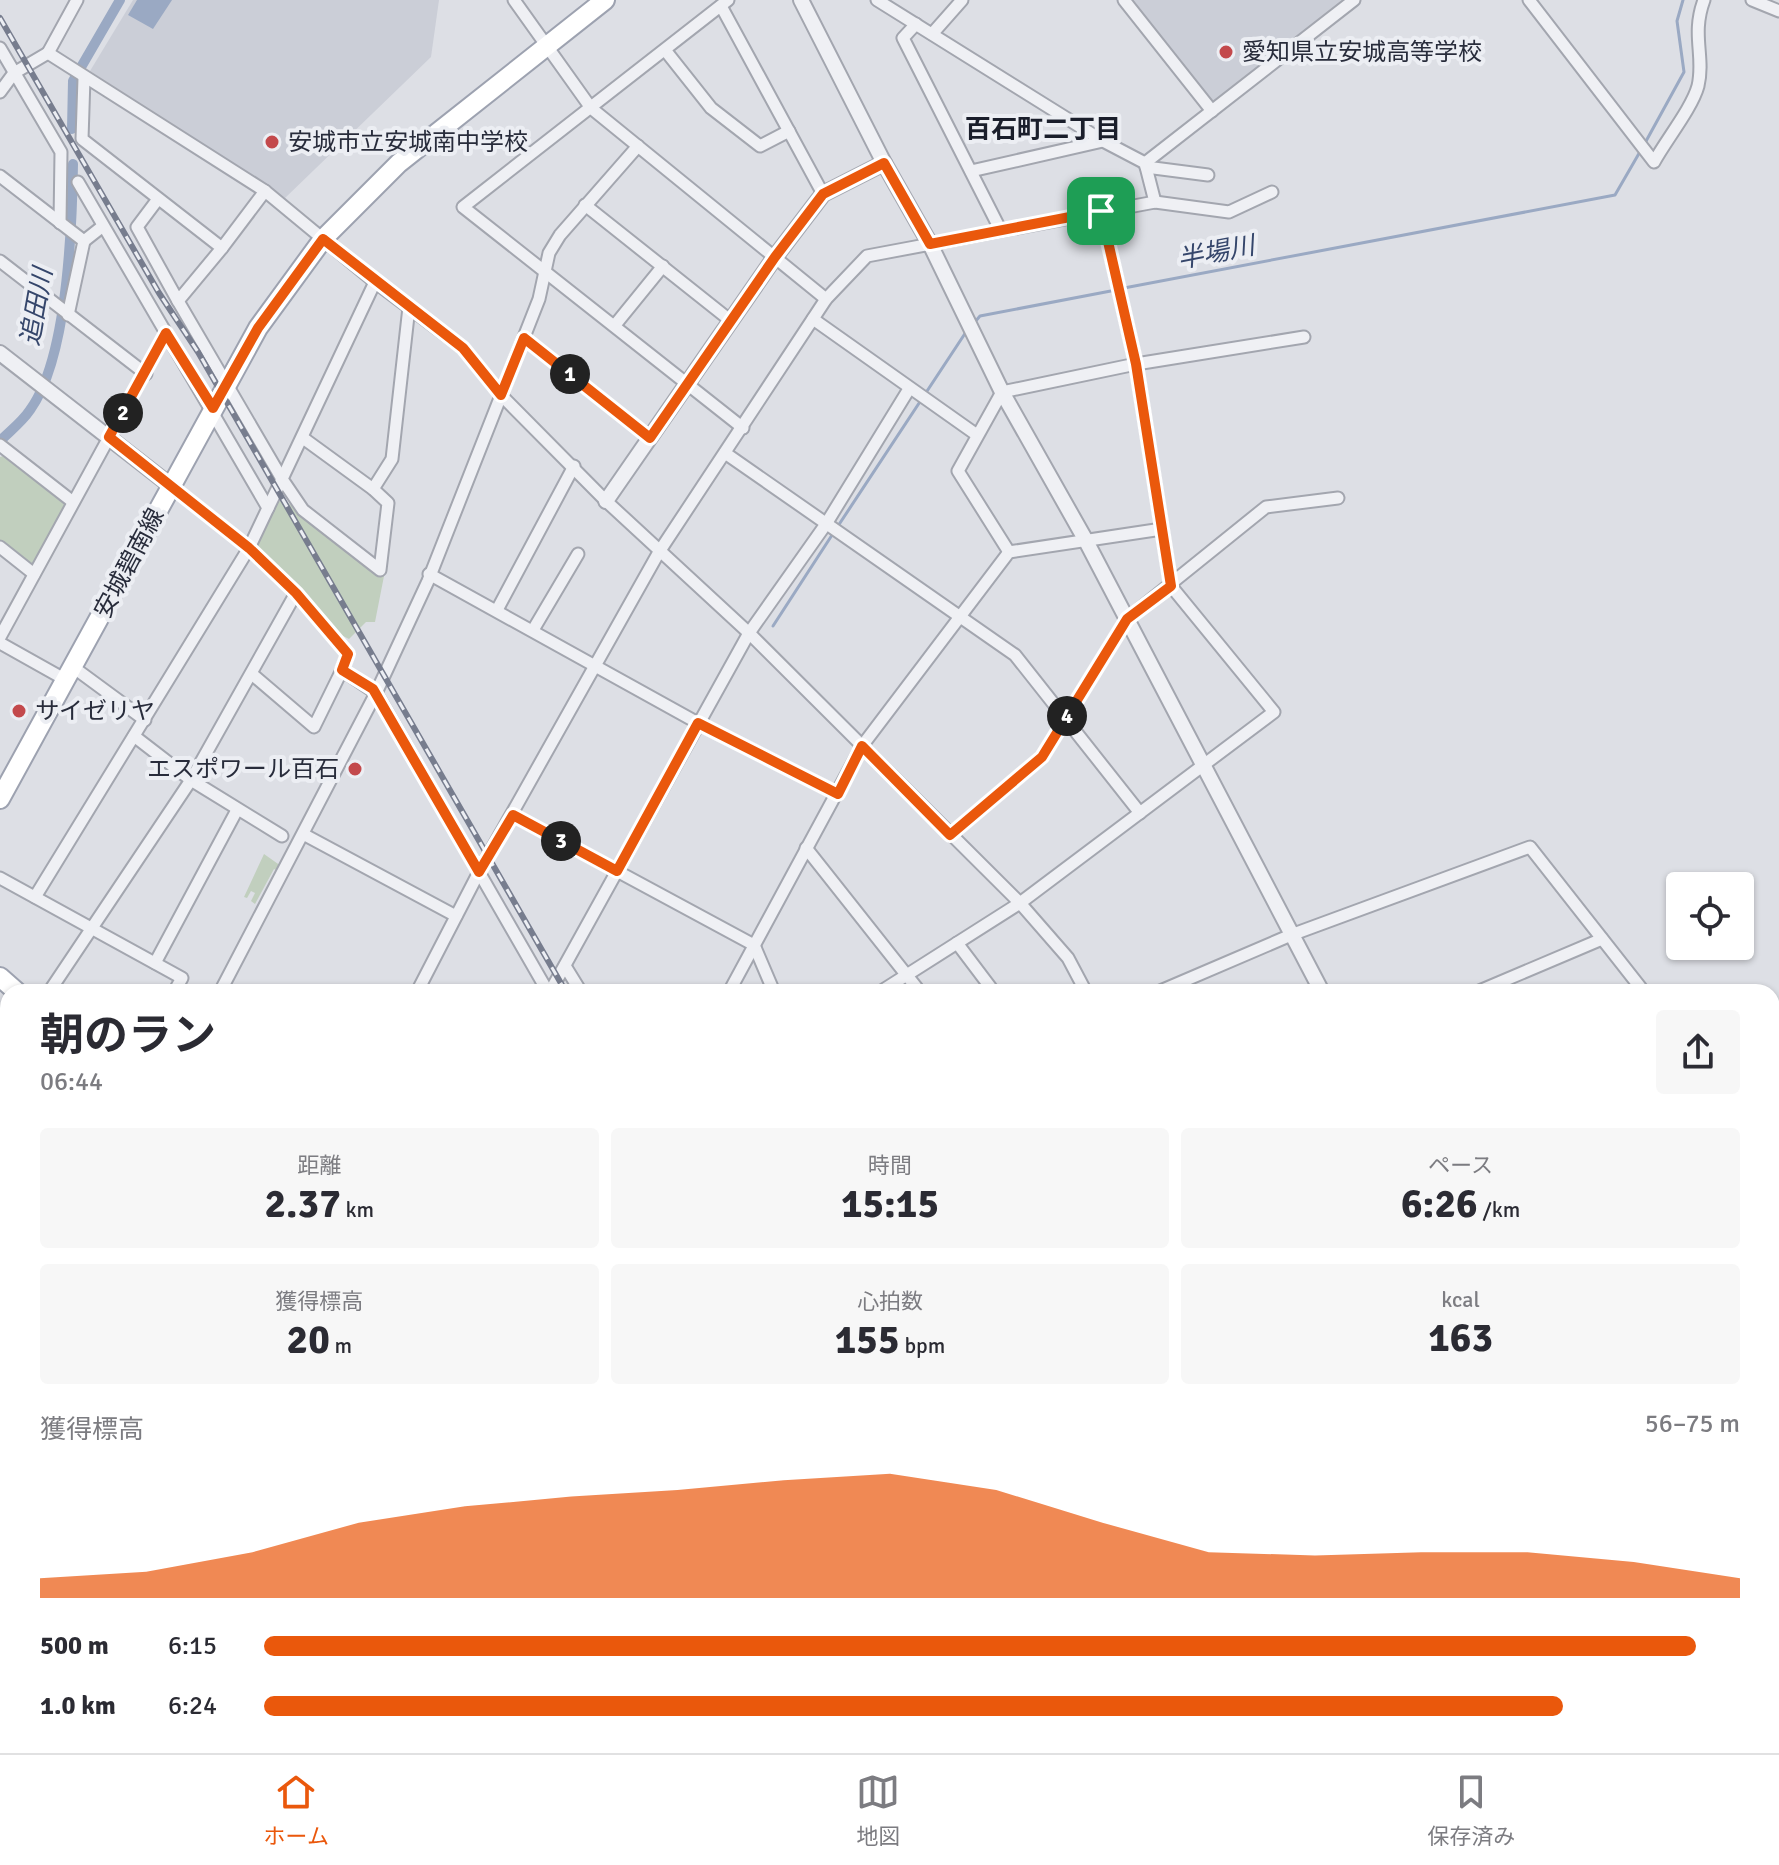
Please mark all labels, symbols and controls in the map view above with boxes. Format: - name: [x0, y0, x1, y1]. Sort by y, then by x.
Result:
- place label: 愛知県立安城高等学校: [1242, 37, 1482, 67]
- marker: 愛知県立安城高等学校: [1217, 43, 1235, 61]
- district label: 百石町二丁目: [965, 114, 1121, 146]
- place label: 安城市立安城南中学校: [288, 127, 528, 157]
- marker: 安城市立安城南中学校: [263, 133, 281, 151]
- pin: [1067, 177, 1135, 245]
- icon: arrive: [1079, 189, 1123, 233]
- water label: 半場川: [1175, 229, 1260, 276]
- water label: 追田川: [14, 263, 60, 348]
- pin: 1: [550, 354, 590, 394]
- text: 1: [564, 360, 576, 387]
- pin: 2: [103, 393, 143, 433]
- text: 2: [117, 399, 129, 426]
- street label: 安城碧南線: [88, 503, 170, 623]
- place label: サイゼリヤ: [35, 696, 155, 726]
- pin: 4: [1047, 696, 1087, 736]
- marker: サイゼリヤ: [10, 702, 28, 720]
- text: 4: [1061, 702, 1073, 729]
- place label: エスポワール百石: [147, 754, 339, 784]
- marker: エスポワール百石: [346, 760, 364, 778]
- pin: 3: [541, 821, 581, 861]
- text: 3: [555, 827, 567, 854]
- map controls: [1666, 872, 1754, 960]
- button: locate: [1666, 872, 1754, 960]
- text: 朝のラン: [40, 1009, 216, 1063]
- button: share: [1656, 1010, 1740, 1094]
- text: 06:44: [40, 1066, 103, 1098]
- text: 距離: [297, 1152, 341, 1179]
- text: 時間: [868, 1152, 912, 1179]
- text: ペース: [1428, 1152, 1493, 1179]
- text: 2.37: [264, 1179, 341, 1229]
- text: 15:15: [841, 1179, 939, 1229]
- text: 6:26: [1401, 1179, 1478, 1229]
- text: km: [341, 1196, 374, 1223]
- text: /km: [1478, 1196, 1520, 1223]
- text: kcal: [1441, 1286, 1480, 1313]
- text: 獲得標高: [275, 1288, 363, 1315]
- text: 心拍数: [857, 1288, 923, 1315]
- text: 163: [1428, 1313, 1493, 1363]
- text: 20: [287, 1315, 330, 1365]
- text: 155: [835, 1315, 900, 1365]
- text: m: [330, 1332, 352, 1359]
- text: bpm: [900, 1332, 945, 1359]
- text: 56–75 m: [1645, 1408, 1740, 1440]
- text: 獲得標高: [40, 1414, 144, 1446]
- text: 500 m: [40, 1630, 109, 1662]
- text: 6:15: [168, 1630, 217, 1662]
- text: 1.0 km: [40, 1690, 116, 1722]
- text: 6:24: [168, 1690, 217, 1722]
- tab: ホーム: [264, 1770, 329, 1850]
- tab: 地図: [856, 1770, 900, 1850]
- tab: 保存済み: [1427, 1770, 1515, 1850]

